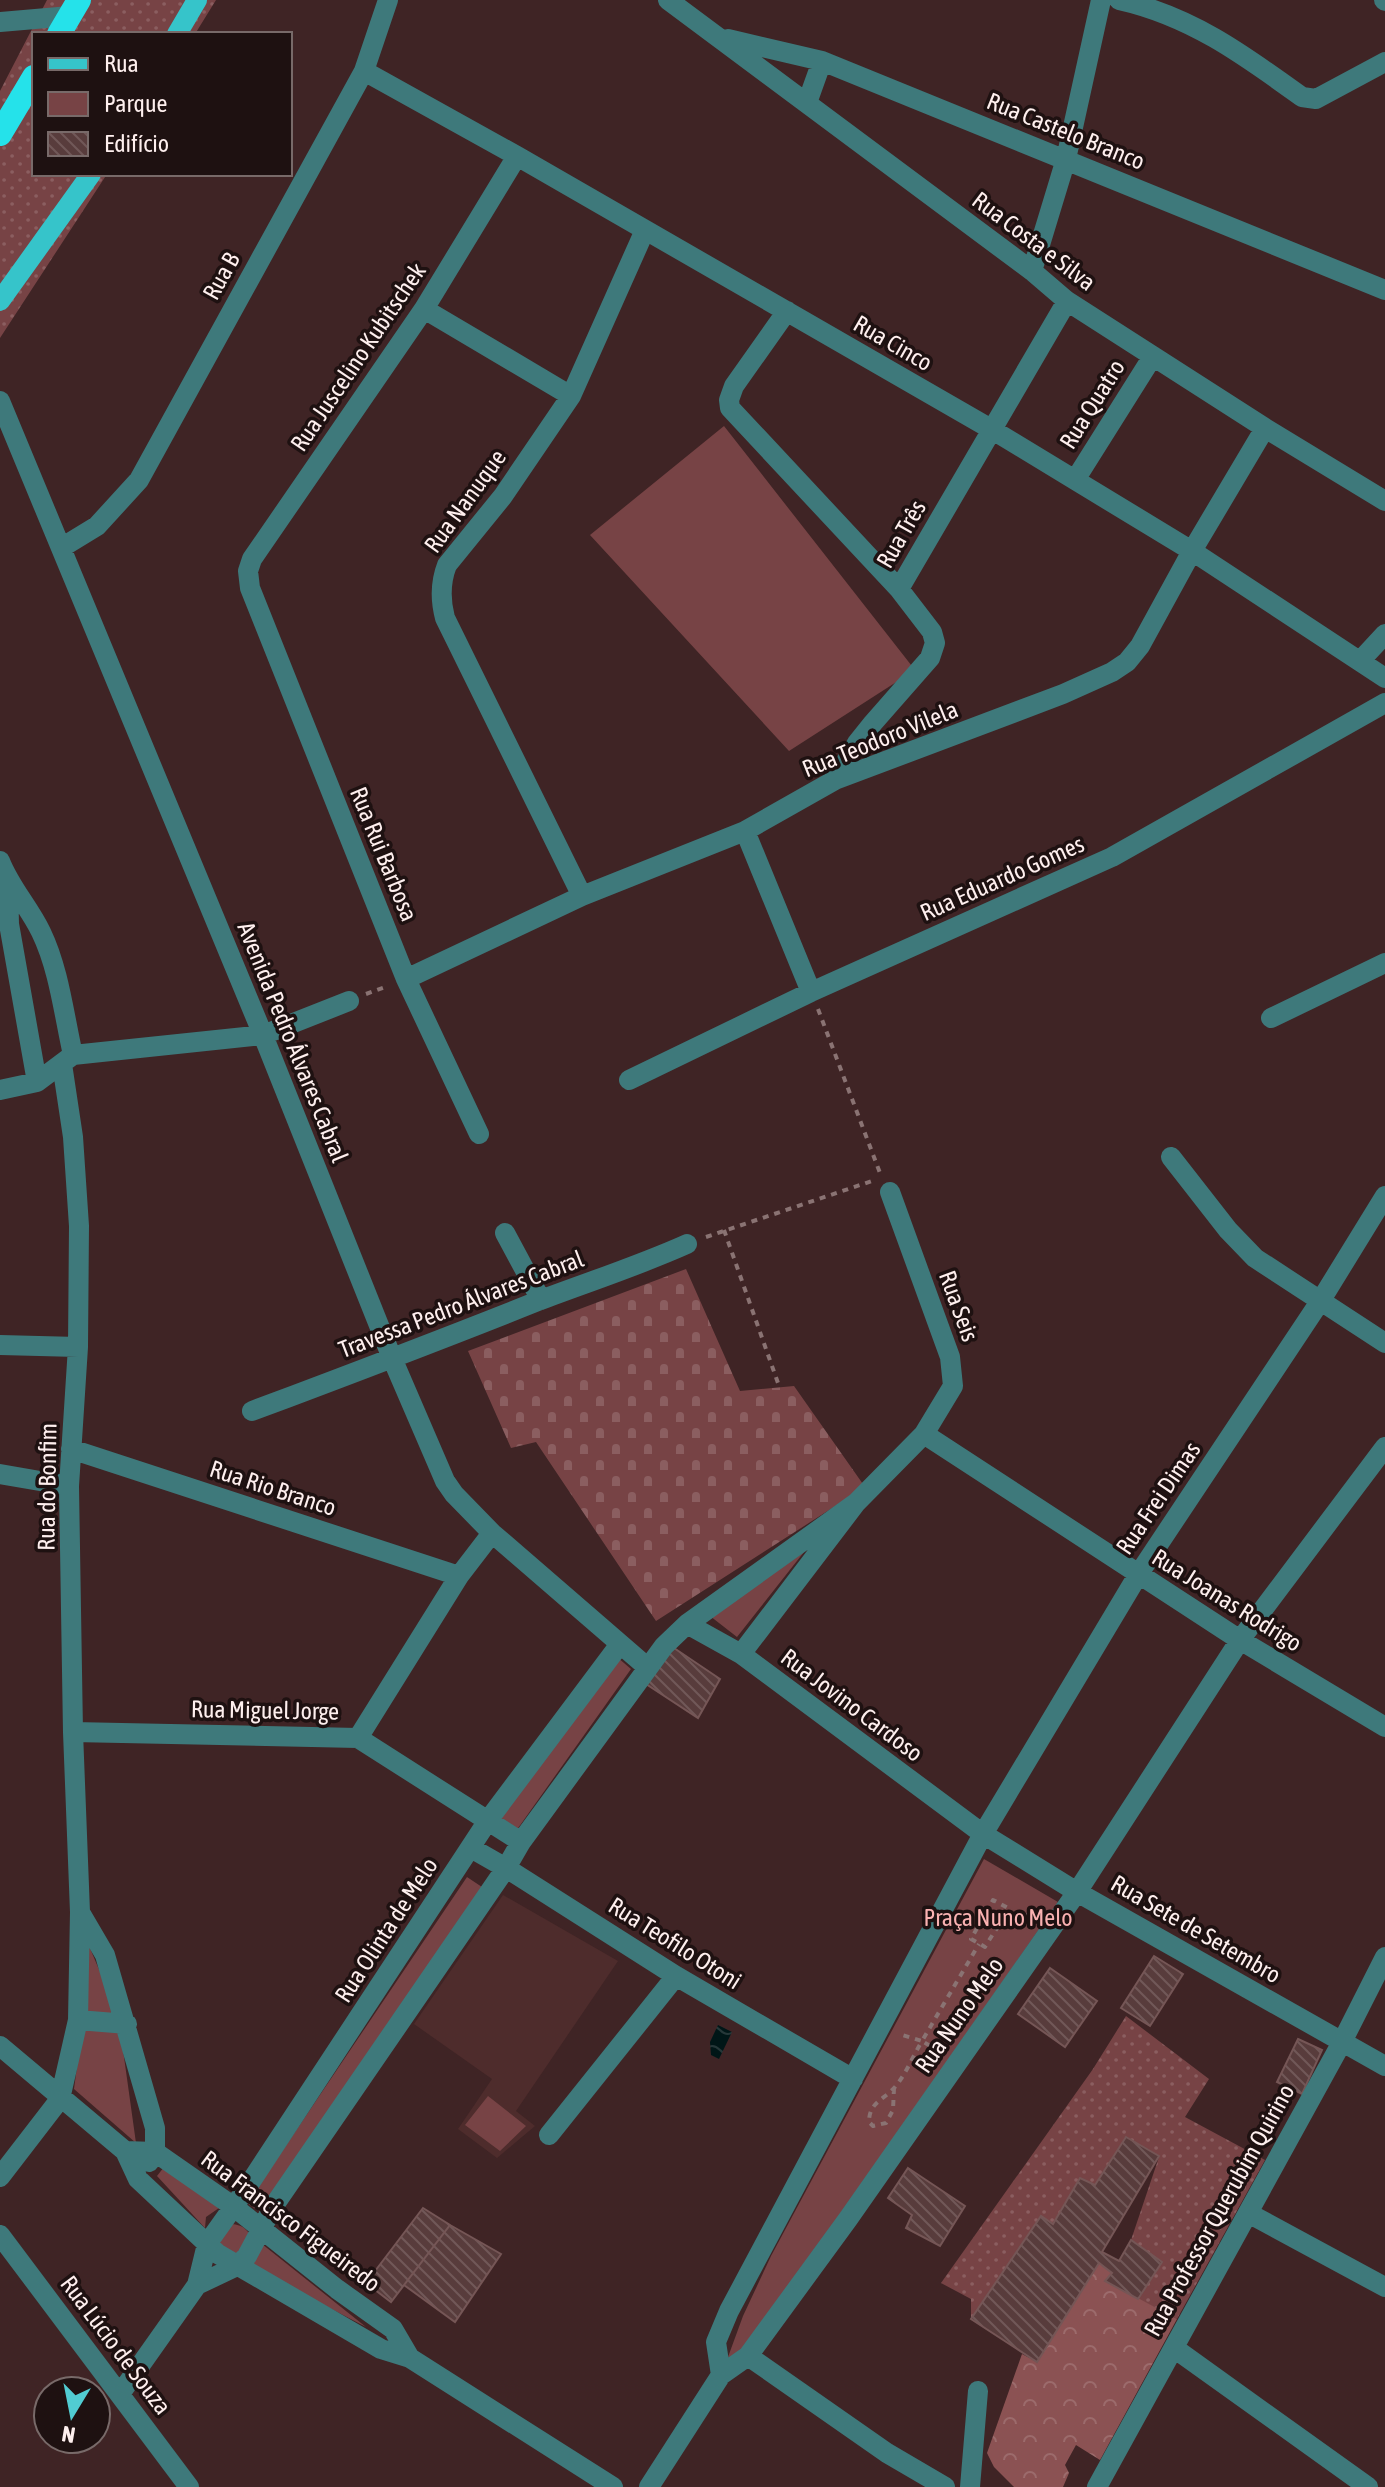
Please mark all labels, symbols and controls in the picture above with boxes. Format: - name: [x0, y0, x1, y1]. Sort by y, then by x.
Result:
- legend: [32, 32, 292, 176]
- text: Rua: [104, 50, 139, 77]
- street label: Rua Castelo Branco: [983, 87, 1149, 175]
- text: Parque: [104, 90, 167, 117]
- text: Edifício: [104, 130, 169, 157]
- street label: Rua Costa e Silva: [967, 186, 1101, 296]
- street label: Rua B: [197, 247, 245, 304]
- street label: Rua Juscelino Kubitschek: [285, 257, 431, 456]
- street label: Rua Cinco: [849, 310, 937, 376]
- street label: Rua Quatro: [1054, 354, 1130, 454]
- street label: Rua Nanuque: [419, 444, 511, 558]
- street label: Rua Três: [871, 495, 931, 573]
- street label: Rua Teodoro Vilela: [798, 696, 962, 782]
- street label: Rua Rui Barbosa: [345, 783, 423, 925]
- street label: Rua Eduardo Gomes: [916, 830, 1088, 926]
- street label: Avenida Pedro Álvares Cabral: [232, 918, 354, 1167]
- street label: Travessa Pedro Álvares Cabral: [335, 1245, 588, 1363]
- street label: Rua Seis: [934, 1267, 984, 1345]
- street label: Rua do Bonfim: [32, 1423, 62, 1551]
- street label: Rua Frei Dimas: [1110, 1437, 1206, 1559]
- street label: Rua Rio Branco: [206, 1455, 340, 1521]
- street label: Rua Joanas Rodrigo: [1147, 1543, 1307, 1657]
- street label: Rua Jovino Cardoso: [776, 1643, 928, 1767]
- street label: Rua Miguel Jorge: [191, 1695, 339, 1725]
- street label: Rua Olinta de Melo: [329, 1853, 443, 2007]
- street label: Rua Sete de Setembro: [1107, 1870, 1285, 1988]
- street label: Rua Teofilo Otoni: [604, 1892, 746, 1994]
- park label: Praça Nuno Melo: [923, 1904, 1073, 1931]
- street label: Rua Nuno Melo: [909, 1952, 1009, 2078]
- street label: Rua Professor Querubim Quirino: [1138, 2079, 1300, 2341]
- street label: Rua Francisco Figueiredo: [196, 2145, 386, 2297]
- street label: Rua Lúcio de Souza: [55, 2271, 177, 2419]
- north arrow: [32, 2375, 112, 2455]
- text: N: [60, 2421, 77, 2449]

